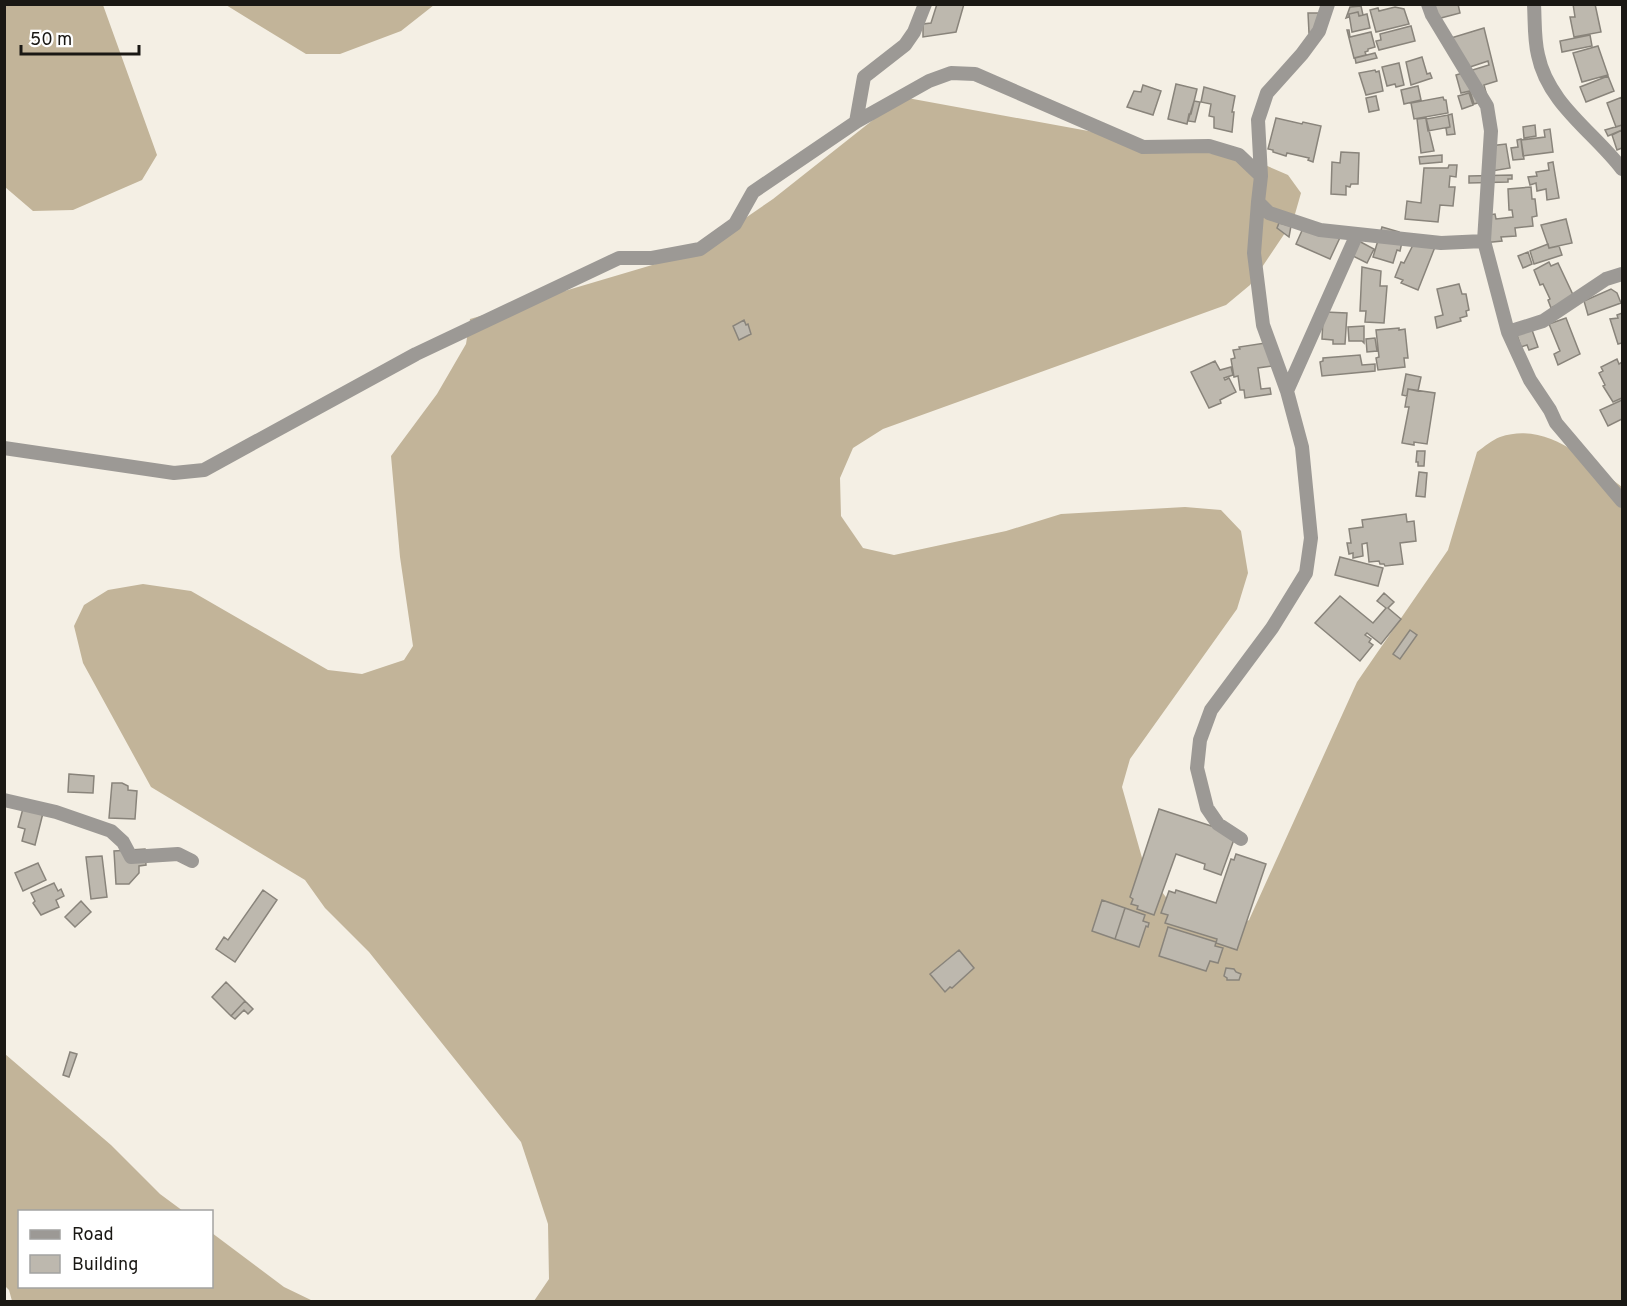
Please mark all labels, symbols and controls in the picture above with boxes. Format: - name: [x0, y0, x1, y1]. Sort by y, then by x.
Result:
- scale bar: [21, 18, 140, 56]
- text: 50 m: [30, 29, 72, 52]
- legend: [18, 1210, 213, 1288]
- text: Road: [72, 1224, 114, 1247]
- text: Building: [72, 1254, 138, 1277]

